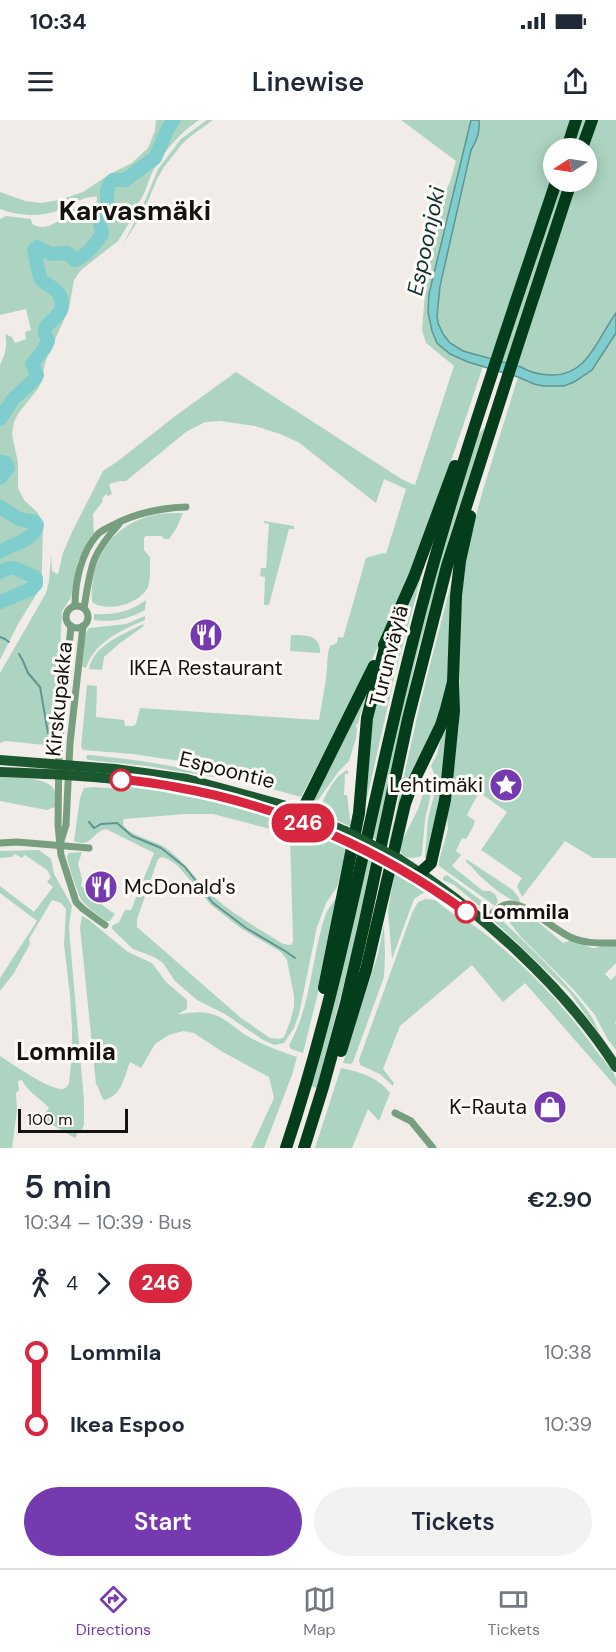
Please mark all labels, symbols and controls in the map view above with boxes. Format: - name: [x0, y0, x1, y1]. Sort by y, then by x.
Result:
- text: 10:34: [30, 7, 87, 36]
- text: Linewise: [252, 64, 364, 99]
- icon: menu: [24, 65, 57, 98]
- icon: share: [559, 65, 592, 98]
- north arrow: [543, 138, 597, 192]
- map controls: [543, 138, 597, 192]
- water label: Espoonjoki: [400, 183, 452, 298]
- district label: Karvasmäki: [59, 193, 211, 228]
- street label: Turunväylä: [363, 602, 415, 710]
- restaurant icon: IKEA Restaurant: [188, 617, 224, 653]
- street label: Kirskupakka: [39, 640, 79, 758]
- place label: IKEA Restaurant: [129, 654, 283, 682]
- street label: Espoontie: [176, 745, 278, 795]
- place icon: Lehtimäki: [488, 767, 524, 803]
- unlabelled marker: [110, 769, 132, 791]
- place label: Lehtimäki: [389, 771, 483, 799]
- line badge: 246: [268, 804, 338, 842]
- text: 246: [284, 809, 322, 837]
- restaurant icon: McDonald's: [83, 869, 119, 905]
- place label: McDonald's: [124, 873, 236, 901]
- place label: Lommila: [482, 898, 569, 926]
- marker: Lommila: [455, 901, 477, 923]
- district label: Lommila: [16, 1036, 116, 1067]
- shop icon: K-Rauta: [532, 1089, 568, 1125]
- place label: K-Rauta: [449, 1093, 527, 1121]
- scale bar: [18, 1106, 128, 1133]
- text: 100 m: [27, 1109, 72, 1130]
- text: 5 min: [24, 1165, 112, 1208]
- text: €2.90: [528, 1185, 592, 1214]
- text: 10:34 – 10:39 · Bus: [24, 1209, 192, 1235]
- icon: walk: [24, 1267, 57, 1300]
- icon: forward: [87, 1267, 120, 1300]
- text: 246: [141, 1269, 180, 1297]
- text: 4: [66, 1270, 78, 1296]
- text: Lommila: [70, 1338, 161, 1367]
- text: 10:38: [544, 1339, 592, 1365]
- text: Ikea Espoo: [70, 1410, 185, 1439]
- text: 10:39: [544, 1411, 592, 1437]
- button: Start: [24, 1487, 302, 1556]
- button: Tickets: [314, 1487, 592, 1556]
- tab: Directions: [76, 1583, 151, 1640]
- tab: Map: [303, 1583, 336, 1640]
- tab: Tickets: [488, 1583, 540, 1640]

